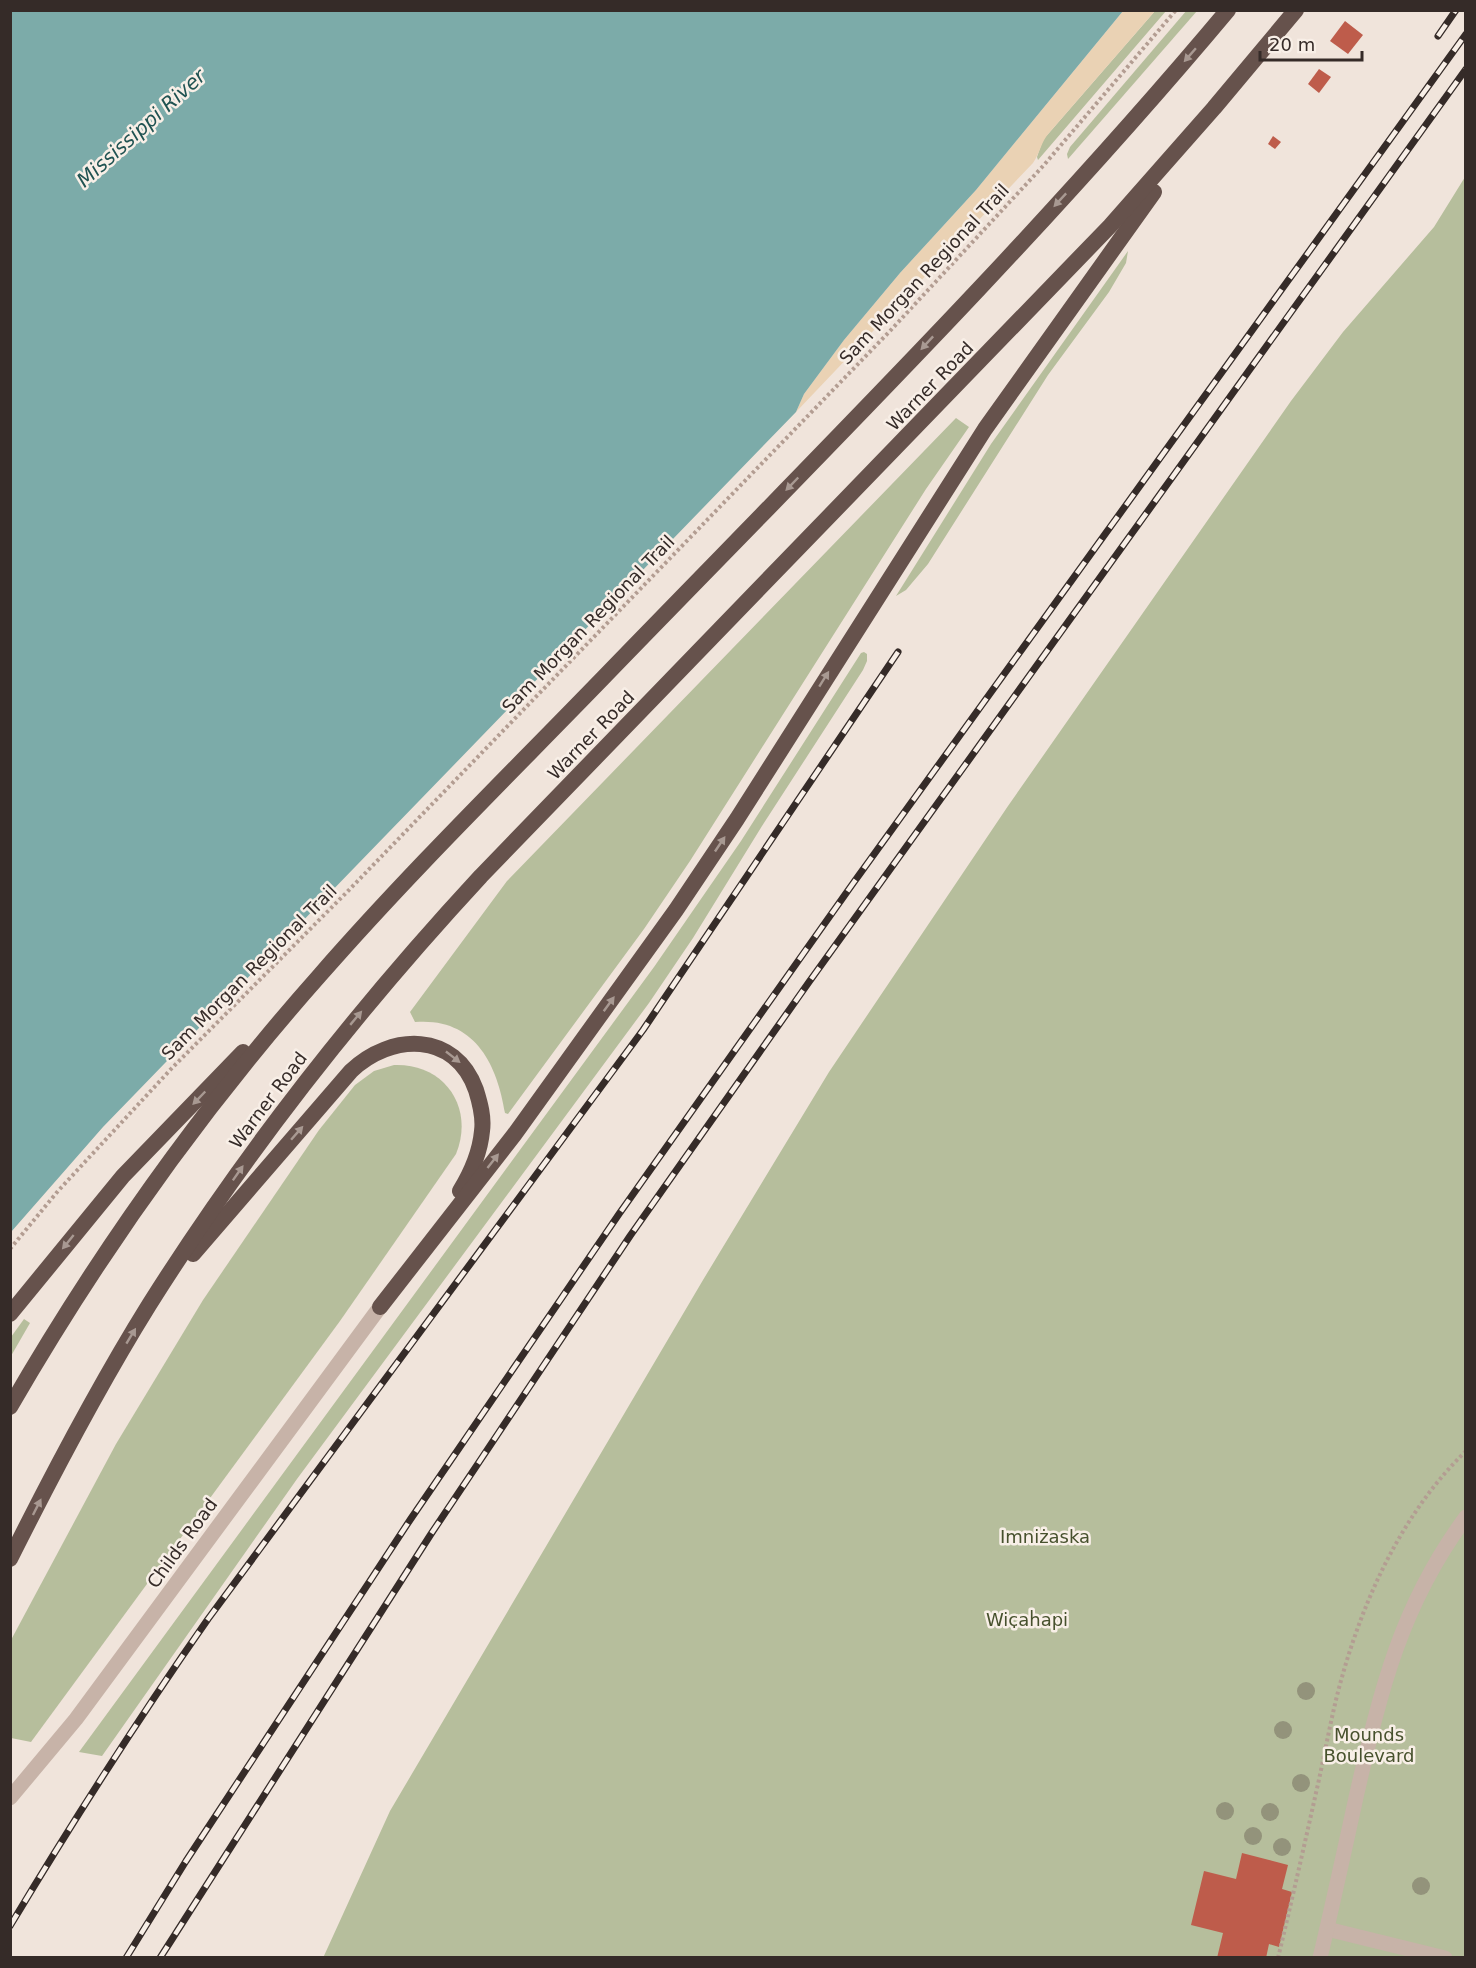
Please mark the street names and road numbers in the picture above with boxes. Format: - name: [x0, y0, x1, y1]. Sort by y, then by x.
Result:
- street label: Sam Morgan Regional Trail: [835, 179, 1013, 369]
- street label: Warner Road: [882, 337, 978, 435]
- street label: Sam Morgan Regional Trail: [497, 531, 679, 717]
- street label: Warner Road: [543, 686, 639, 784]
- street label: Sam Morgan Regional Trail: [157, 880, 341, 1064]
- street label: Warner Road: [225, 1048, 311, 1152]
- street label: Childs Road: [142, 1494, 222, 1592]

